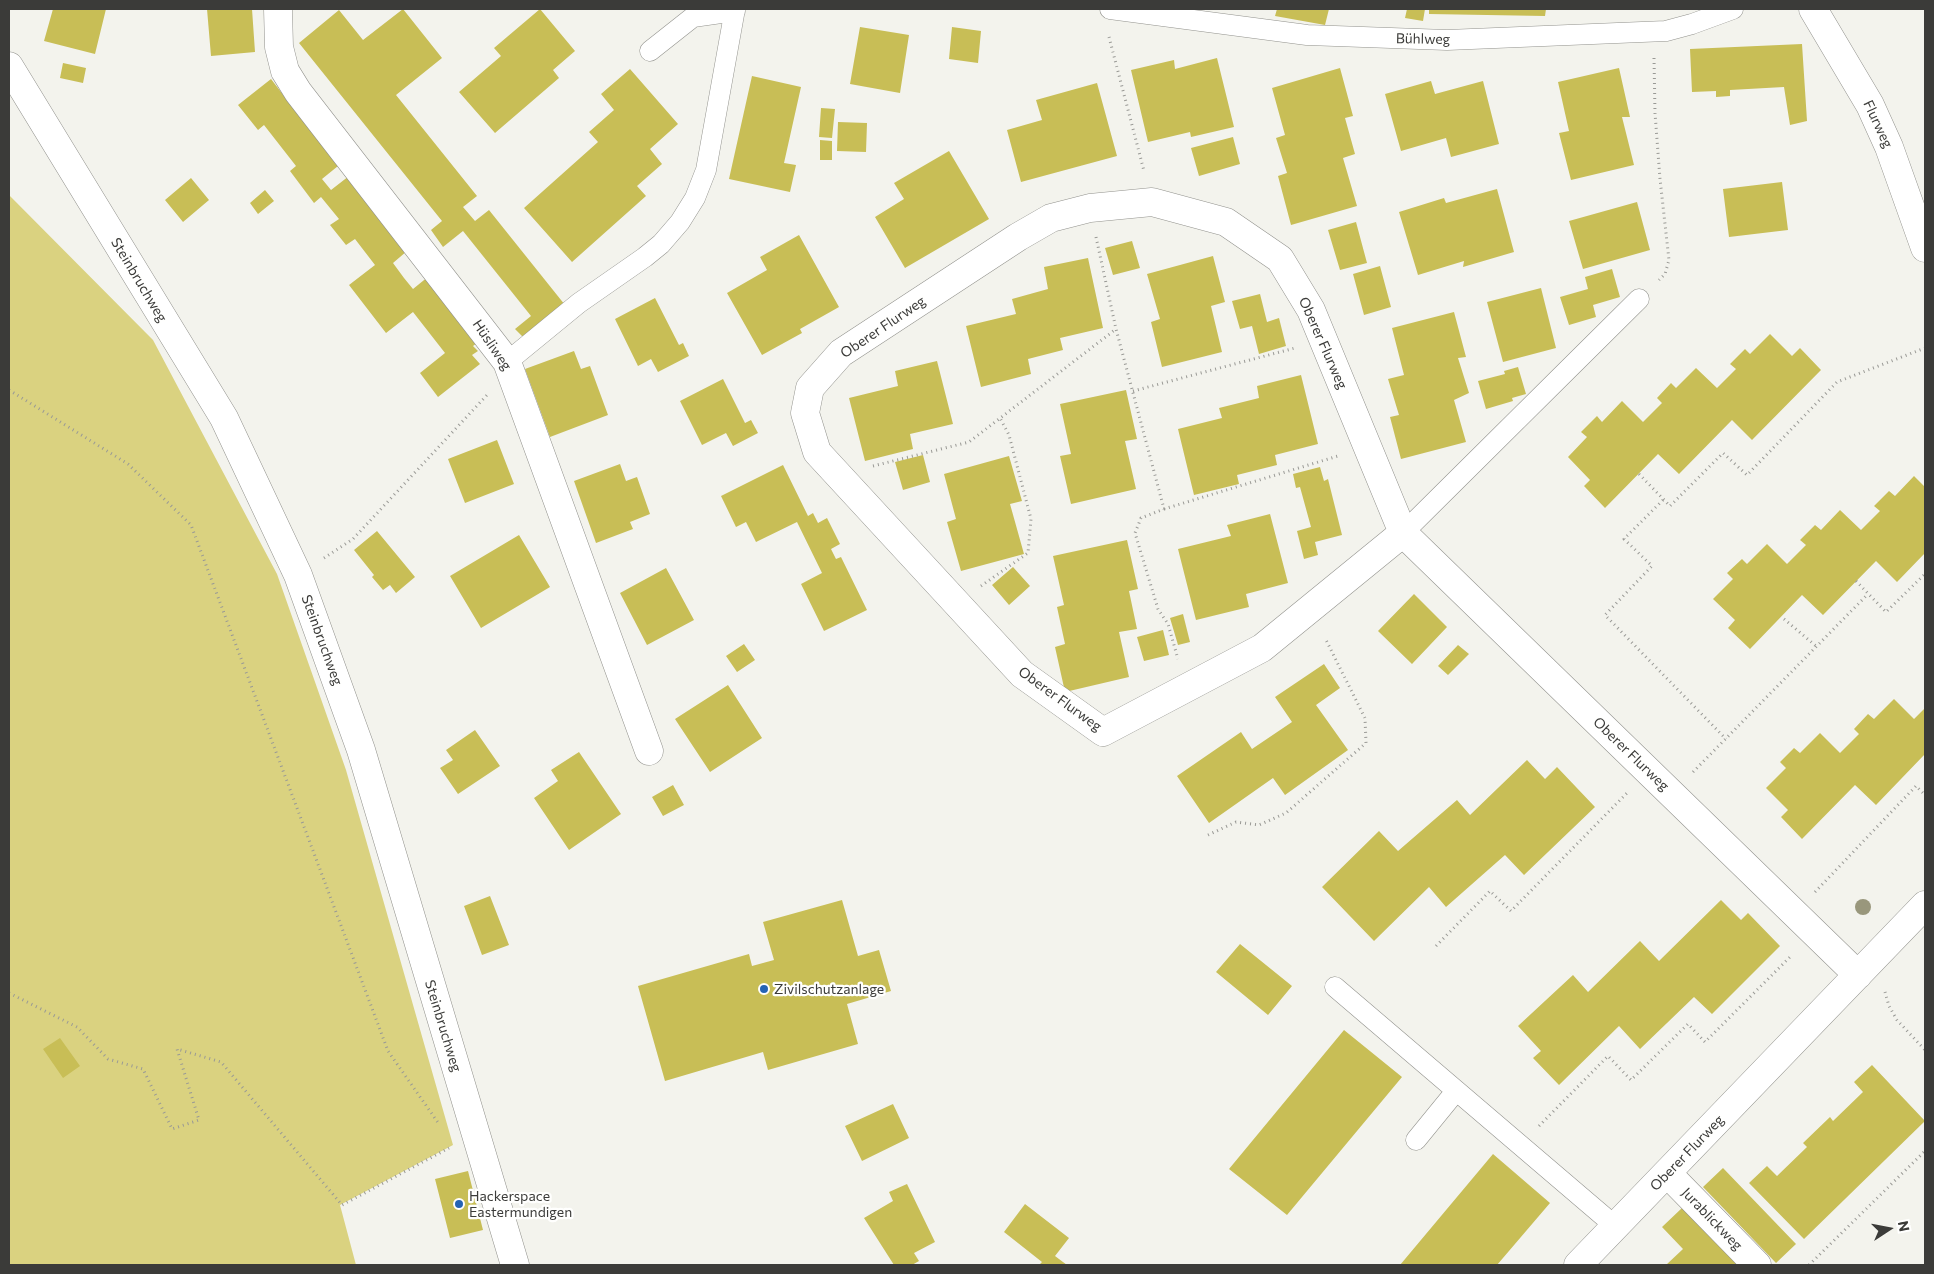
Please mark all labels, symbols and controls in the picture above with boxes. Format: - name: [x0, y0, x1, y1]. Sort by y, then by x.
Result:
- street label: Bühlweg: [1396, 30, 1450, 48]
- street label: Flurweg: [1860, 97, 1896, 151]
- street label: Steinbruchweg: [107, 235, 171, 325]
- street label: Oberer Flurweg: [837, 292, 929, 362]
- street label: Oberer Flurweg: [1295, 294, 1351, 392]
- street label: Hüsliweg: [469, 316, 515, 374]
- street label: Steinbruchweg: [298, 592, 346, 688]
- street label: Oberer Flurweg: [1015, 663, 1105, 735]
- street label: Oberer Flurweg: [1590, 714, 1672, 794]
- street label: Steinbruchweg: [421, 978, 465, 1074]
- place label: Zivilschutzanlage: [774, 981, 884, 997]
- marker: Zivilschutzanlage: [758, 983, 770, 995]
- street label: Oberer Flurweg: [1647, 1112, 1727, 1194]
- street label: Jurablickweg: [1678, 1184, 1746, 1254]
- place label: Hackerspace Eastermundigen: [469, 1188, 572, 1220]
- marker: Hackerspace Eastermundigen: [453, 1198, 465, 1210]
- north arrow: [1864, 1204, 1914, 1254]
- text: N: [1895, 1219, 1914, 1233]

